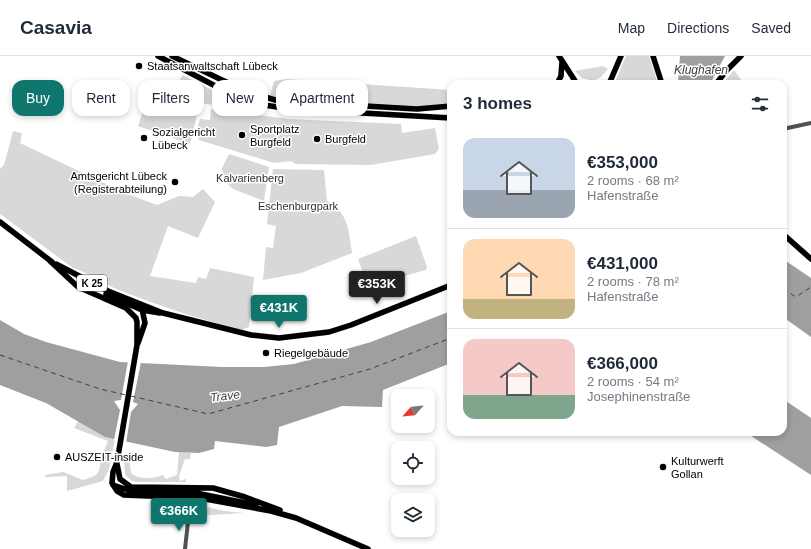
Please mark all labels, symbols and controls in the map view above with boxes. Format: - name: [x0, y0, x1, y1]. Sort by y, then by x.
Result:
- text: Casavia: [20, 17, 92, 38]
- text: Map: [618, 20, 645, 36]
- text: Directions: [667, 20, 729, 36]
- text: Saved: [751, 20, 791, 36]
- place label: Staatsanwaltschaft Lübeck: [147, 60, 278, 72]
- marker: Staatsanwaltschaft Lübeck: [134, 61, 144, 71]
- water label: Klughafen: [674, 63, 728, 77]
- chip: Buy: [12, 80, 64, 116]
- chip: Rent: [72, 80, 130, 116]
- chip: Filters: [138, 80, 204, 116]
- chip: New: [212, 80, 268, 116]
- chip: Apartment: [276, 80, 368, 116]
- icon: filters: [749, 93, 771, 115]
- text: 3 homes: [463, 94, 532, 113]
- place label: Sportplatz Burgfeld: [250, 123, 300, 148]
- place label: Sozialgericht Lübeck: [152, 126, 215, 151]
- marker: Sportplatz Burgfeld: [237, 130, 247, 140]
- marker: Sozialgericht Lübeck: [139, 133, 149, 143]
- place label: Burgfeld: [325, 133, 366, 145]
- marker: Burgfeld: [312, 134, 322, 144]
- text: €353,000: [587, 153, 658, 172]
- icon: home: [495, 154, 543, 202]
- place label: Amtsgericht Lübeck (Registerabteilung): [70, 170, 167, 195]
- park label: Kalvarienberg: [216, 172, 284, 184]
- text: 2 rooms · 68 m²: [587, 173, 679, 188]
- marker: Amtsgericht Lübeck (Registerabteilung): [170, 177, 180, 187]
- text: Hafenstraße: [587, 188, 659, 203]
- park label: Eschenburgpark: [258, 200, 339, 212]
- text: €431,000: [587, 254, 658, 273]
- icon: home: [495, 255, 543, 303]
- pin: €353K: [349, 271, 405, 305]
- text: 2 rooms · 78 m²: [587, 274, 679, 289]
- road number: K 25: [77, 275, 107, 291]
- text: €353K: [358, 276, 396, 291]
- text: Hafenstraße: [587, 289, 659, 304]
- pin: €431K: [251, 295, 307, 329]
- text: €431K: [260, 300, 298, 315]
- place label: Riegelgebäude: [274, 347, 348, 359]
- marker: Riegelgebäude: [261, 348, 271, 358]
- text: €366,000: [587, 354, 658, 373]
- icon: home: [495, 355, 543, 403]
- text: 2 rooms · 54 m²: [587, 374, 679, 389]
- water label: Trave: [209, 387, 241, 405]
- north arrow: [391, 389, 435, 433]
- map controls: [391, 389, 435, 537]
- text: Josephinenstraße: [587, 389, 690, 404]
- button: locate: [391, 441, 435, 485]
- place label: AUSZEIT-inside: [65, 451, 143, 463]
- marker: AUSZEIT-inside: [52, 452, 62, 462]
- place label: Kulturwerft Gollan: [671, 455, 724, 480]
- marker: Kulturwerft Gollan: [658, 462, 668, 472]
- button: layers: [391, 493, 435, 537]
- pin: €366K: [151, 498, 207, 532]
- text: €366K: [160, 503, 198, 518]

